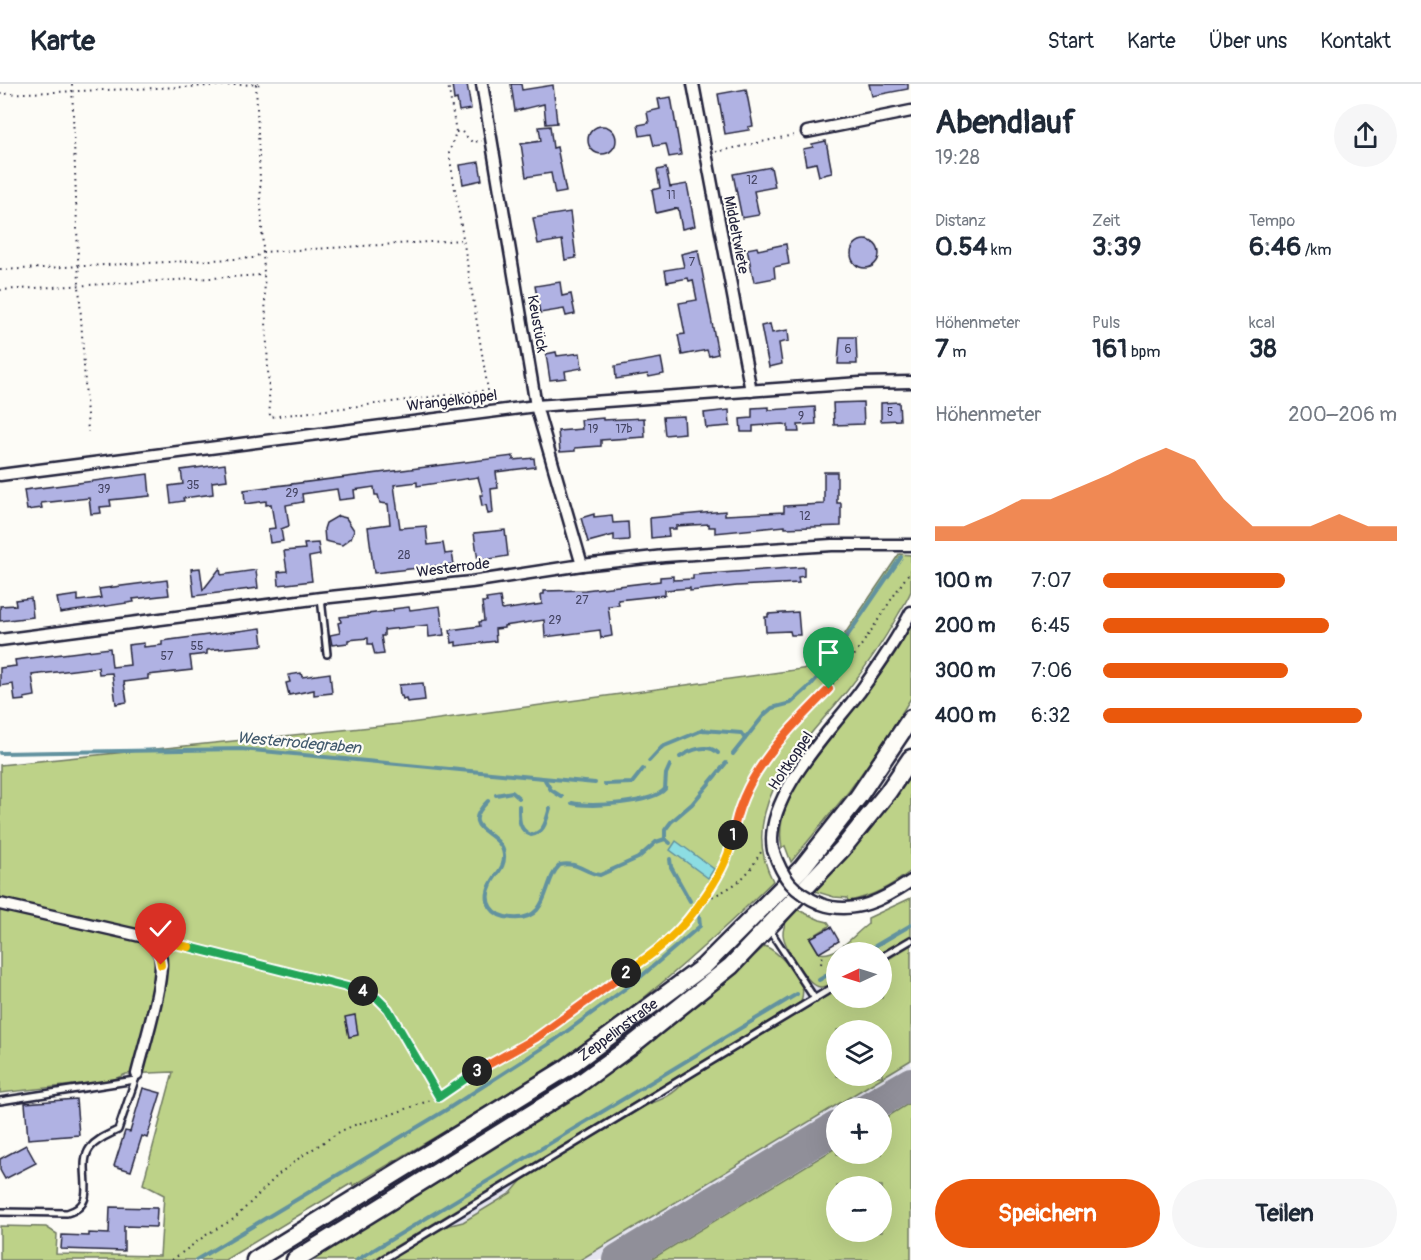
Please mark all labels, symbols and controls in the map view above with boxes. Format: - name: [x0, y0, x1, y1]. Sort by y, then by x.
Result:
- text: Karte: [30, 24, 95, 59]
- text: Start: [1048, 28, 1094, 55]
- text: Karte: [1127, 28, 1176, 55]
- text: Über uns: [1209, 28, 1287, 55]
- text: Kontakt: [1320, 28, 1391, 55]
- text: Abendlauf: [935, 102, 1076, 143]
- button: share: [1334, 104, 1397, 167]
- text: 19:28: [935, 145, 980, 170]
- house number: 12: [746, 173, 758, 188]
- house number: 11: [666, 188, 676, 203]
- street label: Middeltwiete: [719, 194, 753, 276]
- text: Distanz: [935, 211, 986, 231]
- text: Zeit: [1092, 211, 1120, 231]
- text: Tempo: [1249, 211, 1295, 231]
- text: 0.54: [935, 231, 988, 263]
- text: 3:39: [1092, 231, 1141, 263]
- text: 6:46: [1249, 231, 1301, 263]
- text: km: [988, 240, 1012, 260]
- text: /km: [1301, 240, 1331, 260]
- house number: 7: [689, 255, 696, 270]
- street label: Keustück: [523, 294, 552, 355]
- text: Höhenmeter: [935, 313, 1020, 333]
- text: Puls: [1092, 313, 1120, 333]
- text: kcal: [1249, 313, 1275, 333]
- text: 7: [935, 333, 949, 365]
- text: 161: [1092, 333, 1127, 365]
- text: 38: [1249, 333, 1277, 365]
- house number: 6: [845, 342, 852, 357]
- text: m: [949, 342, 966, 362]
- text: bpm: [1127, 342, 1161, 362]
- street label: Wrangelkoppel: [406, 386, 498, 416]
- text: Höhenmeter: [935, 402, 1041, 427]
- text: 200–206 m: [1288, 402, 1397, 427]
- house number: 5: [887, 405, 893, 420]
- house number: 9: [798, 409, 804, 424]
- house number: 19: [588, 422, 598, 437]
- house number: 17b: [616, 422, 633, 437]
- house number: 35: [186, 478, 200, 493]
- house number: 39: [98, 482, 110, 497]
- house number: 29: [286, 486, 298, 501]
- house number: 12: [799, 509, 811, 524]
- house number: 28: [398, 548, 410, 563]
- street label: Westerrode: [415, 554, 491, 582]
- text: 100 m: [935, 568, 992, 593]
- text: 7:07: [1031, 568, 1071, 593]
- house number: 27: [575, 593, 589, 608]
- house number: 29: [549, 613, 561, 628]
- text: 200 m: [935, 613, 996, 638]
- text: 6:45: [1031, 613, 1070, 638]
- pin: [803, 627, 854, 689]
- icon: arrive: [812, 636, 845, 669]
- house number: 55: [190, 639, 204, 654]
- house number: 57: [161, 649, 174, 664]
- text: 300 m: [935, 658, 996, 683]
- text: 7:06: [1031, 658, 1072, 683]
- text: 400 m: [935, 703, 996, 728]
- text: 6:32: [1031, 703, 1070, 728]
- water label: Westerrodegraben: [236, 728, 363, 758]
- street label: Holtkoppel: [764, 728, 818, 794]
- pin: 1: [718, 820, 748, 850]
- text: 1: [730, 825, 736, 845]
- pin: [135, 903, 186, 965]
- icon: check: [144, 912, 177, 945]
- north arrow: [826, 942, 892, 1008]
- map controls: [826, 942, 892, 1242]
- pin: 2: [611, 958, 641, 988]
- text: 2: [622, 963, 630, 983]
- pin: 4: [348, 976, 378, 1006]
- text: 4: [358, 981, 368, 1001]
- street label: Zeppelinstraße: [574, 994, 662, 1065]
- button: layers: [826, 1020, 892, 1086]
- pin: 3: [462, 1056, 492, 1086]
- text: 3: [473, 1061, 481, 1081]
- button: +: [826, 1098, 892, 1164]
- button: −: [826, 1176, 892, 1242]
- button: Speichern: [935, 1179, 1160, 1248]
- button: Teilen: [1172, 1179, 1397, 1248]

